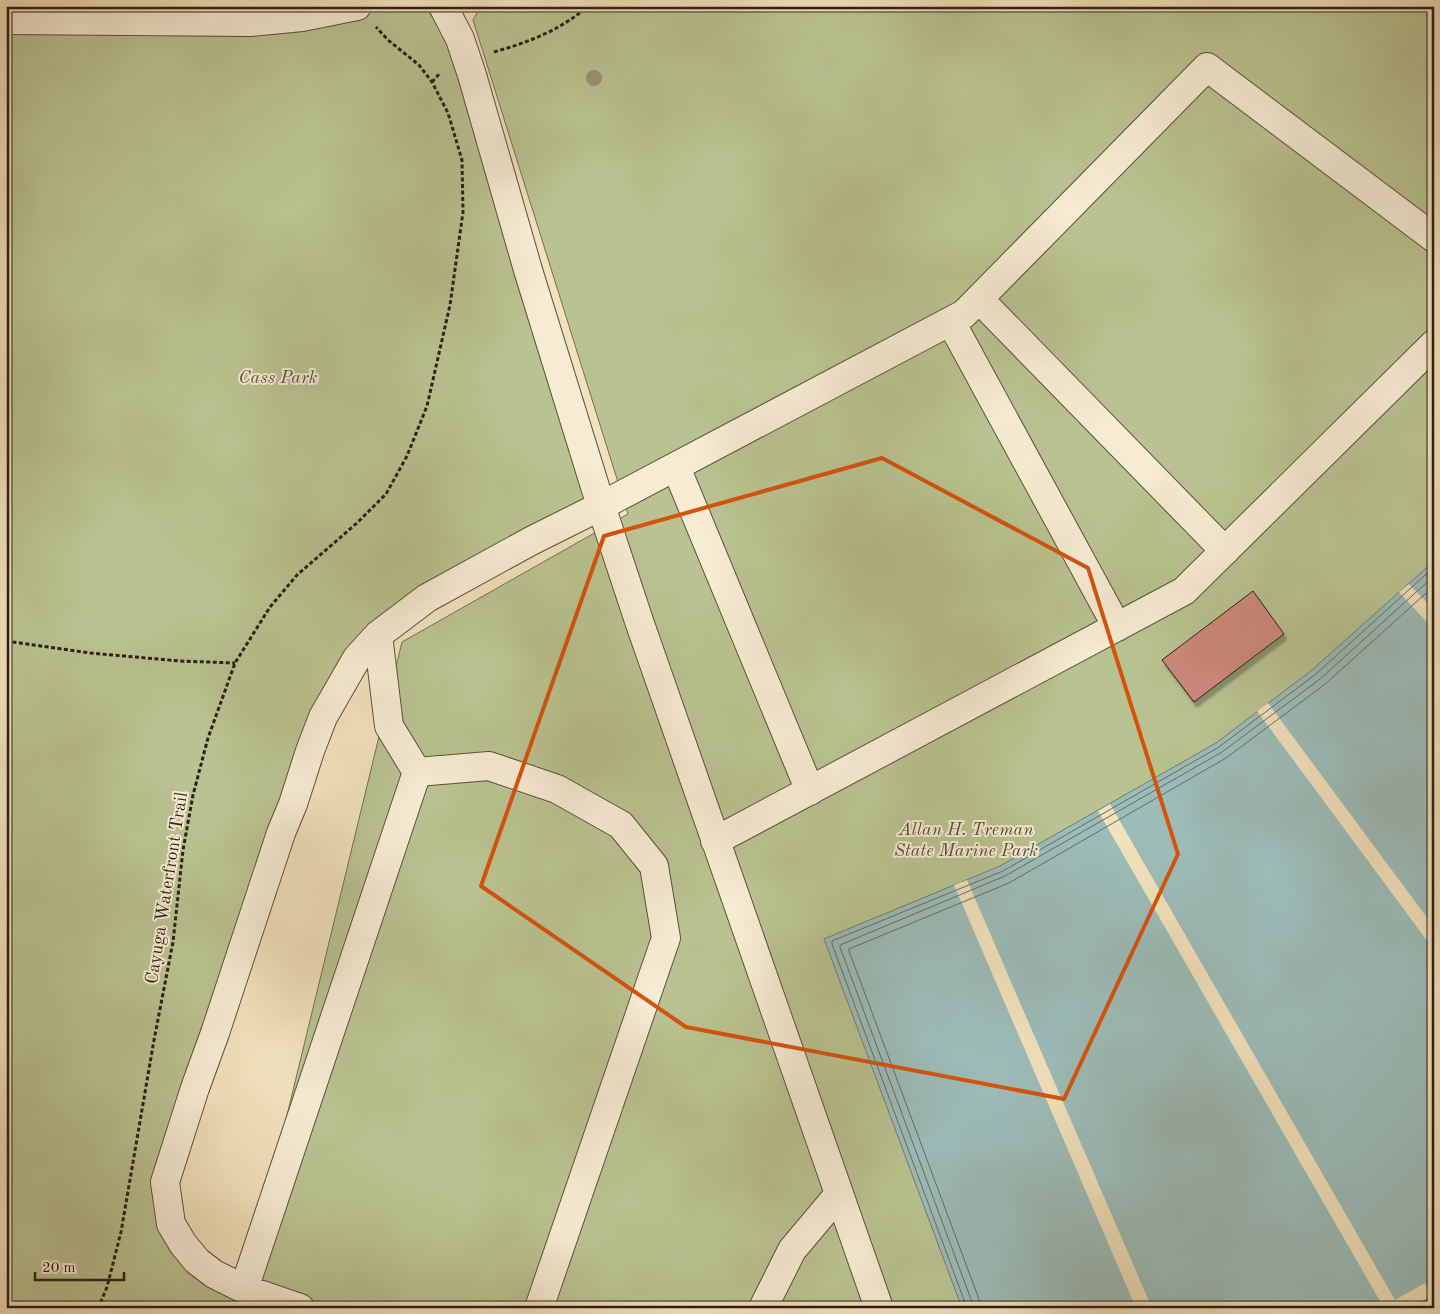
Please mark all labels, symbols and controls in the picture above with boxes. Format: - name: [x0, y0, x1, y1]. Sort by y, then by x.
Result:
- park label: Cass Park: [238, 369, 318, 387]
- street label: Cayuga Waterfront Trail: [143, 791, 191, 986]
- park label: Allan H. Treman State Marine Park: [894, 821, 1038, 860]
- scale bar: [35, 1249, 124, 1281]
- text: 20 m: [42, 1261, 76, 1276]

